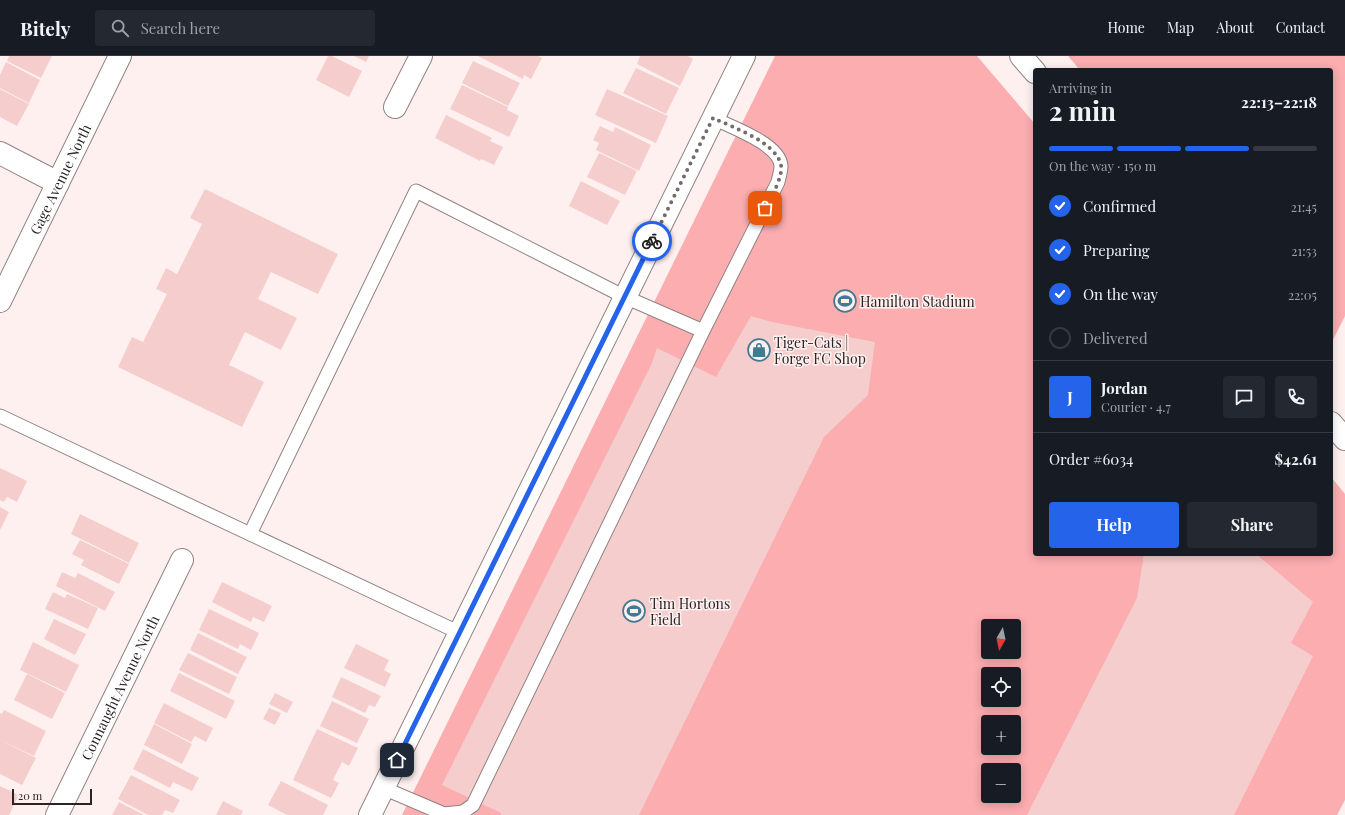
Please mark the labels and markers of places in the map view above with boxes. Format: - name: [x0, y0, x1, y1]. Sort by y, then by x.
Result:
- pin: [748, 191, 782, 225]
- sports icon: Hamilton Stadium: [832, 288, 858, 314]
- place label: Hamilton Stadium: [860, 292, 975, 311]
- place label: Tiger-Cats | Forge FC Shop: [774, 333, 866, 368]
- shop icon: Tiger-Cats | Forge FC Shop: [746, 337, 772, 363]
- place label: Tim Hortons Field: [650, 594, 730, 629]
- sports icon: Tim Hortons Field: [621, 598, 647, 624]
- pin: [380, 743, 414, 777]

